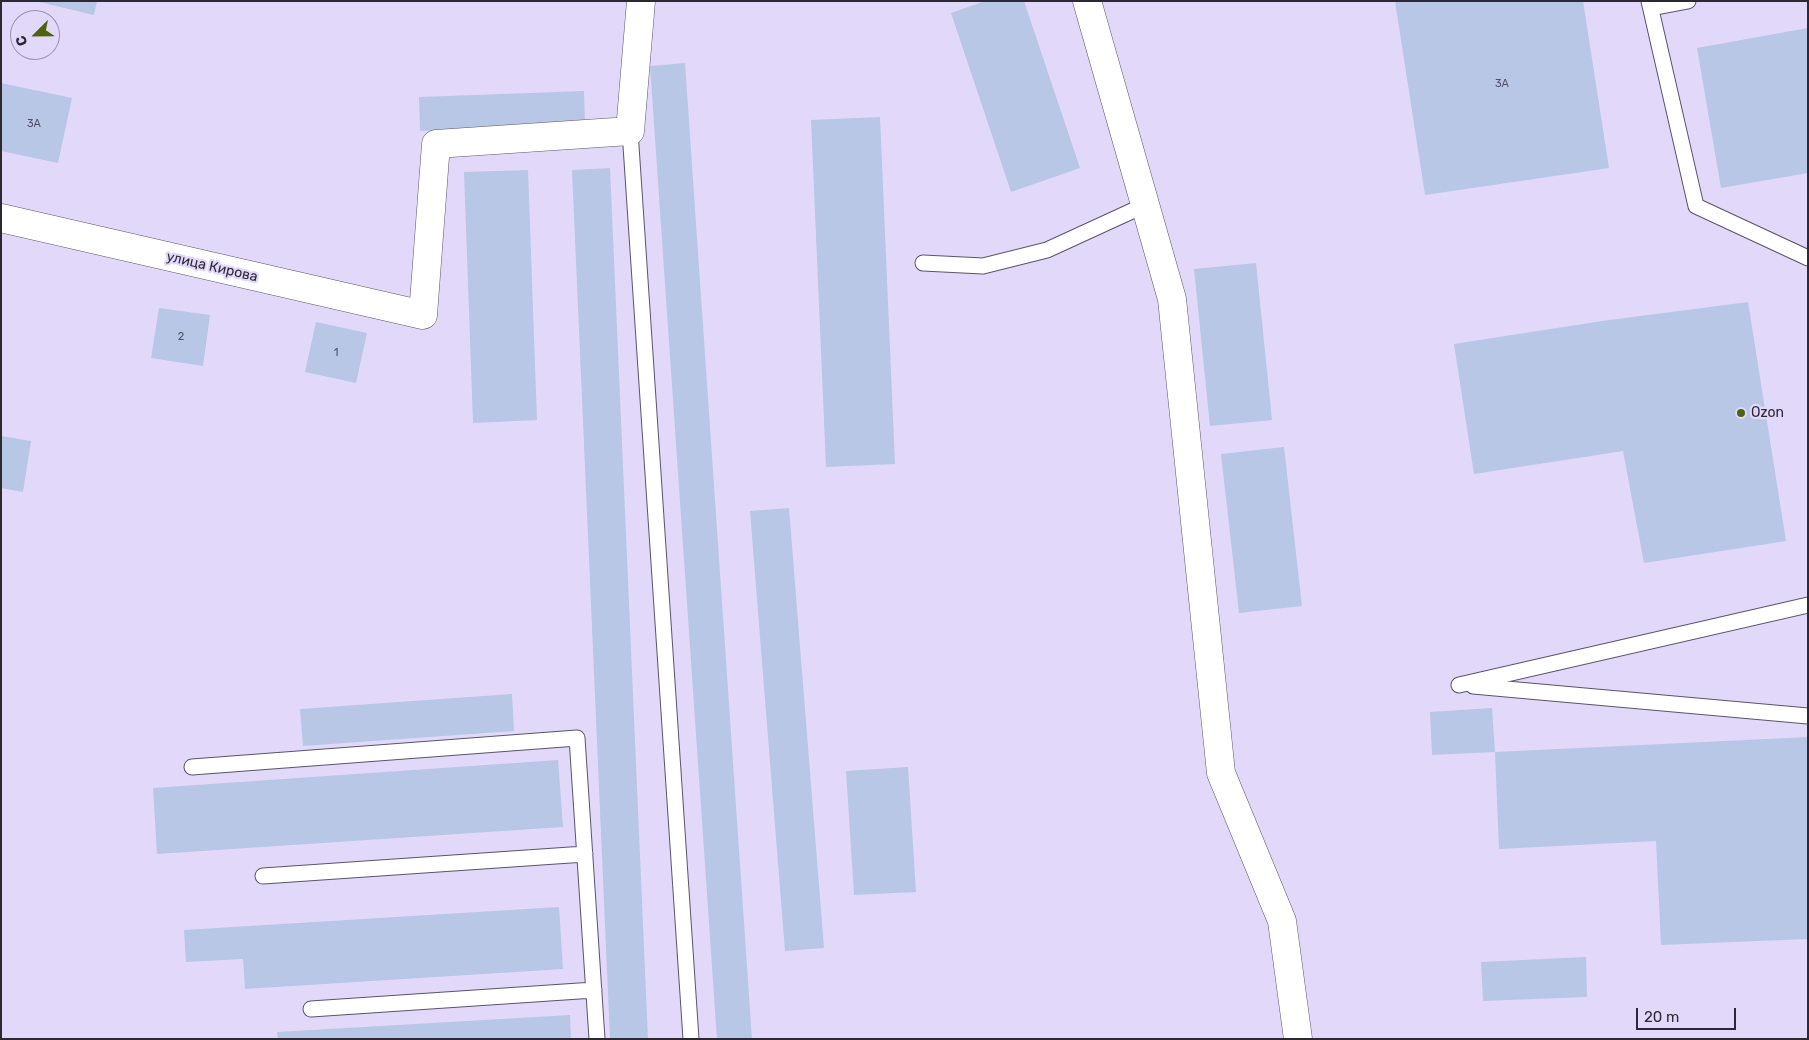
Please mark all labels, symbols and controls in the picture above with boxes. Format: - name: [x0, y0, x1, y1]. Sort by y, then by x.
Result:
- north arrow: [10, 10, 60, 60]
- text: С: [12, 33, 31, 49]
- house number: 3А: [1495, 77, 1509, 91]
- house number: 3А: [27, 117, 41, 131]
- street label: улица Кирова: [165, 248, 259, 286]
- house number: 2: [178, 330, 184, 344]
- house number: 1: [334, 346, 338, 360]
- place label: Ozon: [1751, 405, 1784, 421]
- marker: Ozon: [1735, 407, 1747, 419]
- scale bar: [1639, 998, 1739, 1030]
- text: 20 m: [1644, 1008, 1679, 1026]

